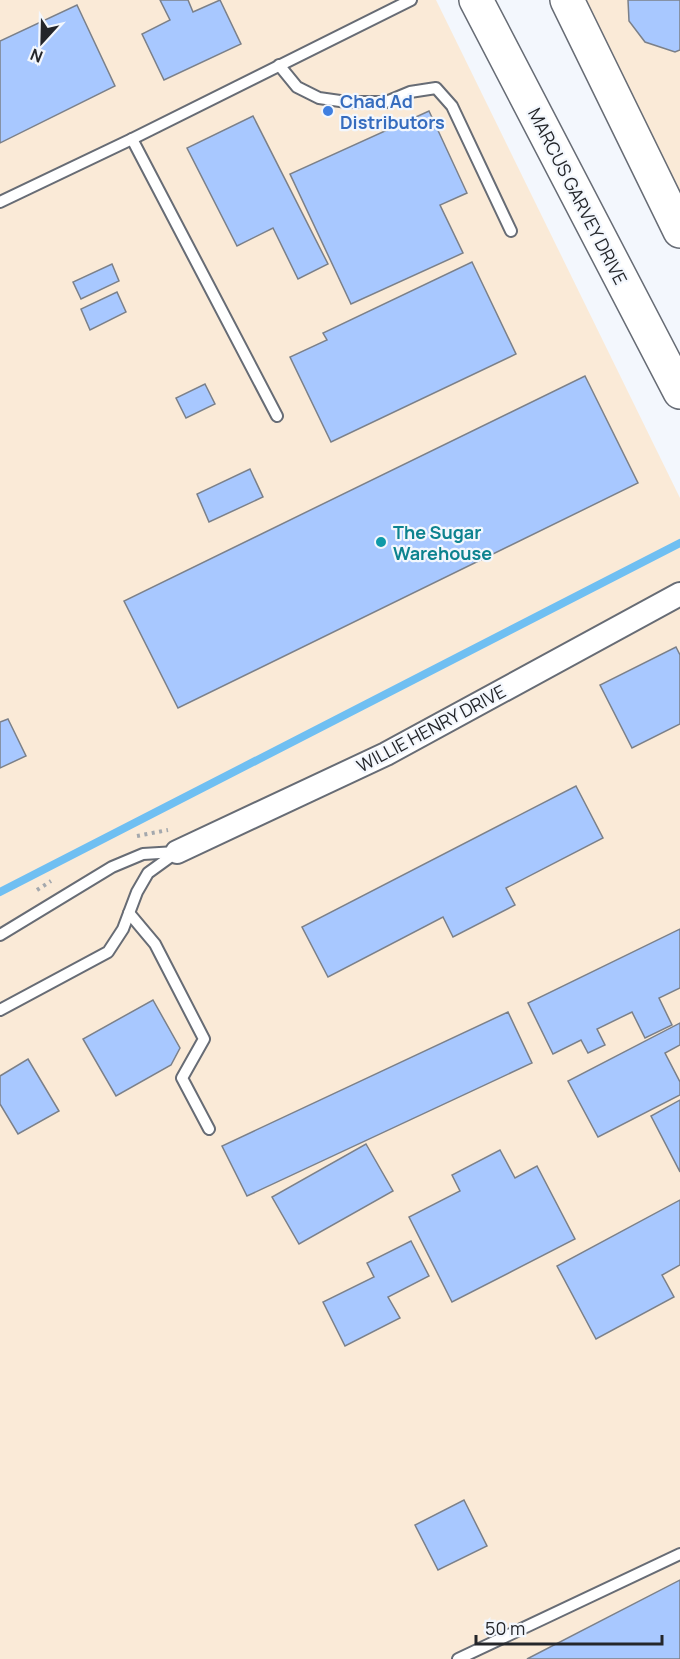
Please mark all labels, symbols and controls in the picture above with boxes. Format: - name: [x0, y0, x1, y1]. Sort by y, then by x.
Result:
- north arrow: [12, 12, 72, 72]
- text: N: [27, 44, 46, 68]
- place label: Chad Ad Distributors: [340, 89, 445, 134]
- marker: Chad Ad Distributors: [321, 104, 335, 118]
- street label: MARCUS GARVEY DRIVE: [523, 104, 633, 288]
- place label: The Sugar Warehouse: [393, 520, 492, 565]
- marker: The Sugar Warehouse: [374, 535, 388, 549]
- street label: WILLIE HENRY DRIVE: [352, 679, 510, 777]
- scale bar: [476, 1608, 662, 1646]
- text: 50 m: [485, 1616, 525, 1640]

